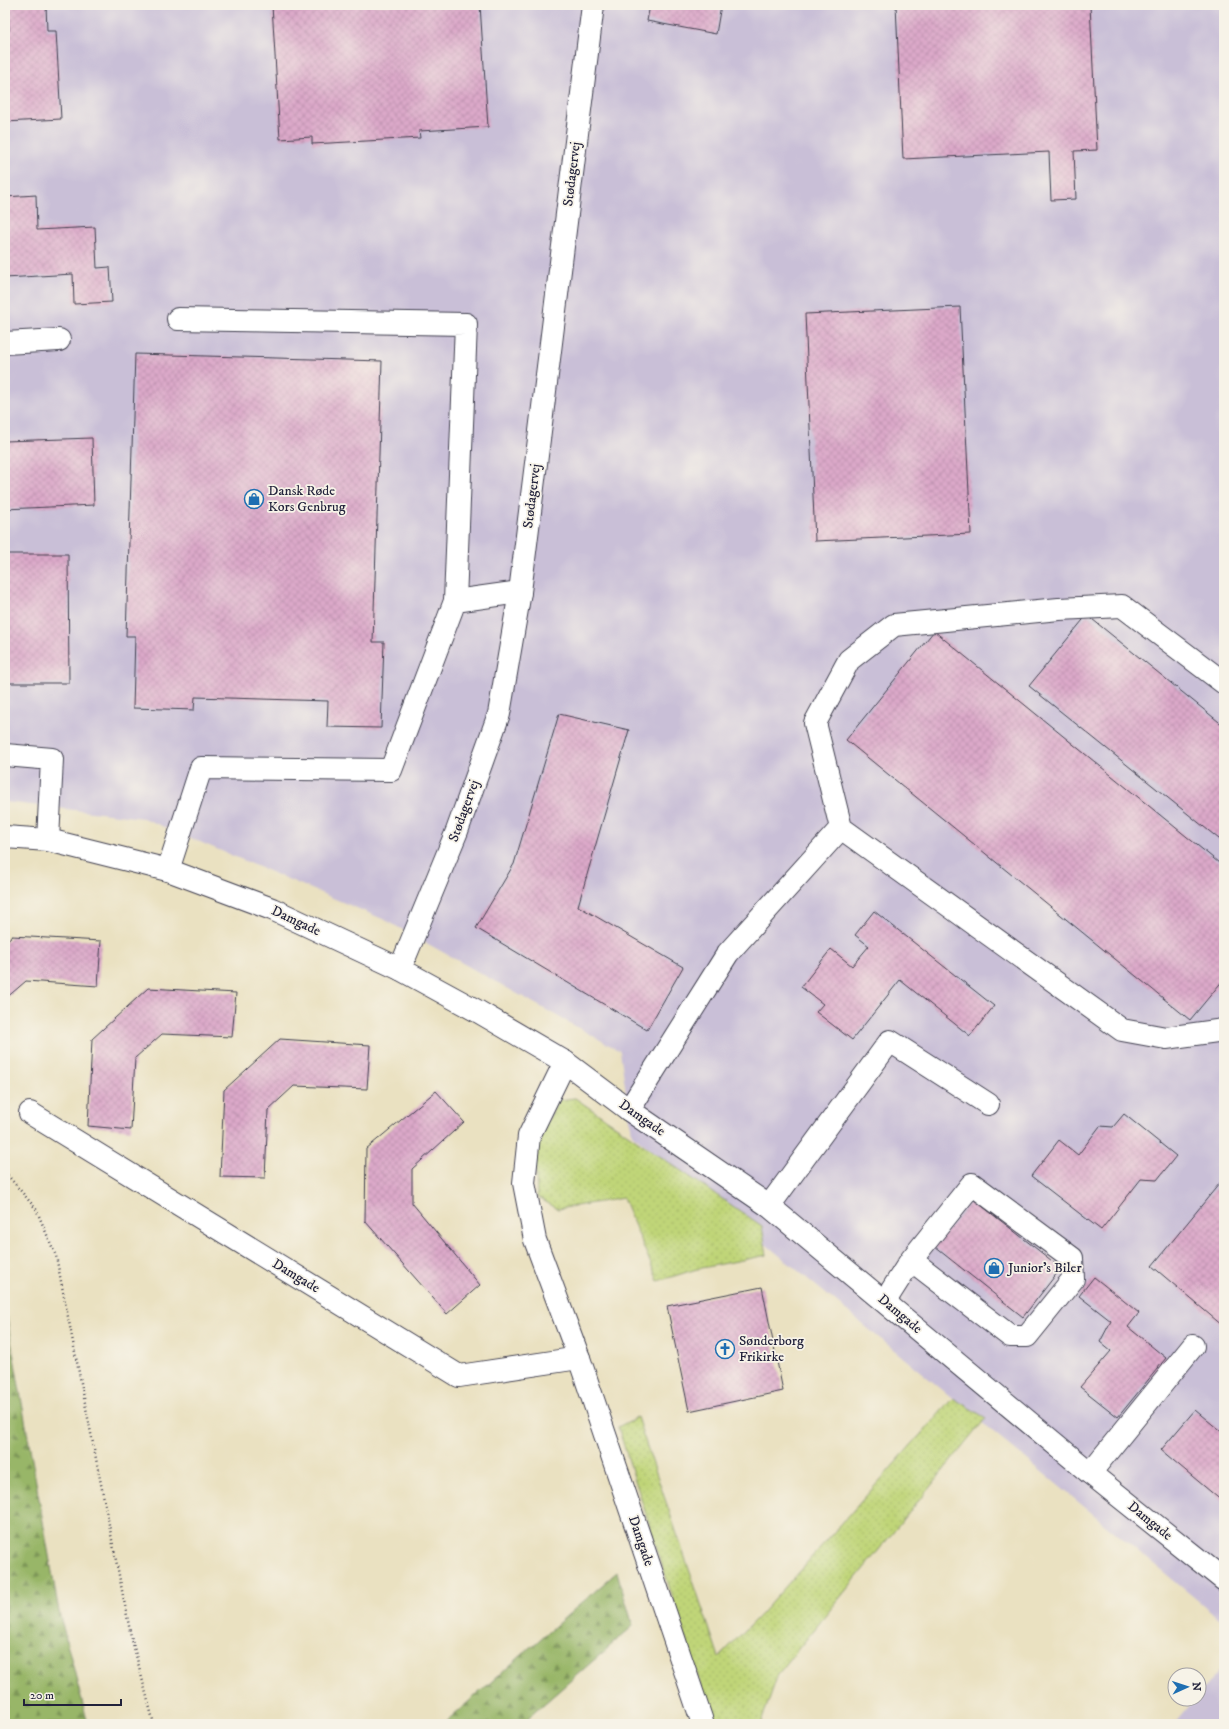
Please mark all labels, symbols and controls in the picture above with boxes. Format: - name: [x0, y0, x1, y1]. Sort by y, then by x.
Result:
- street label: Stødagervej: [559, 141, 585, 207]
- street label: Stødagervej: [519, 463, 545, 529]
- place label: Dansk Røde Kors Genbrug: [268, 482, 346, 516]
- shop icon: Dansk Røde Kors Genbrug: [243, 488, 265, 510]
- street label: Stødagervej: [444, 777, 484, 845]
- street label: Damgade: [268, 902, 324, 940]
- street label: Damgade: [615, 1096, 669, 1141]
- street label: Damgade: [269, 1255, 323, 1297]
- shop icon: Junior's Biler: [983, 1257, 1005, 1279]
- place label: Junior's Biler: [1006, 1259, 1082, 1277]
- street label: Damgade: [874, 1290, 926, 1338]
- place label: Sønderborg Frikirke: [739, 1332, 804, 1366]
- church icon: Sønderborg Frikirke: [714, 1338, 736, 1360]
- street label: Damgade: [1124, 1498, 1176, 1545]
- street label: Damgade: [624, 1513, 658, 1569]
- north arrow: [1167, 1667, 1207, 1707]
- scale bar: [24, 1681, 121, 1707]
- text: N: [1189, 1682, 1203, 1691]
- text: 20 m: [30, 1688, 54, 1703]

